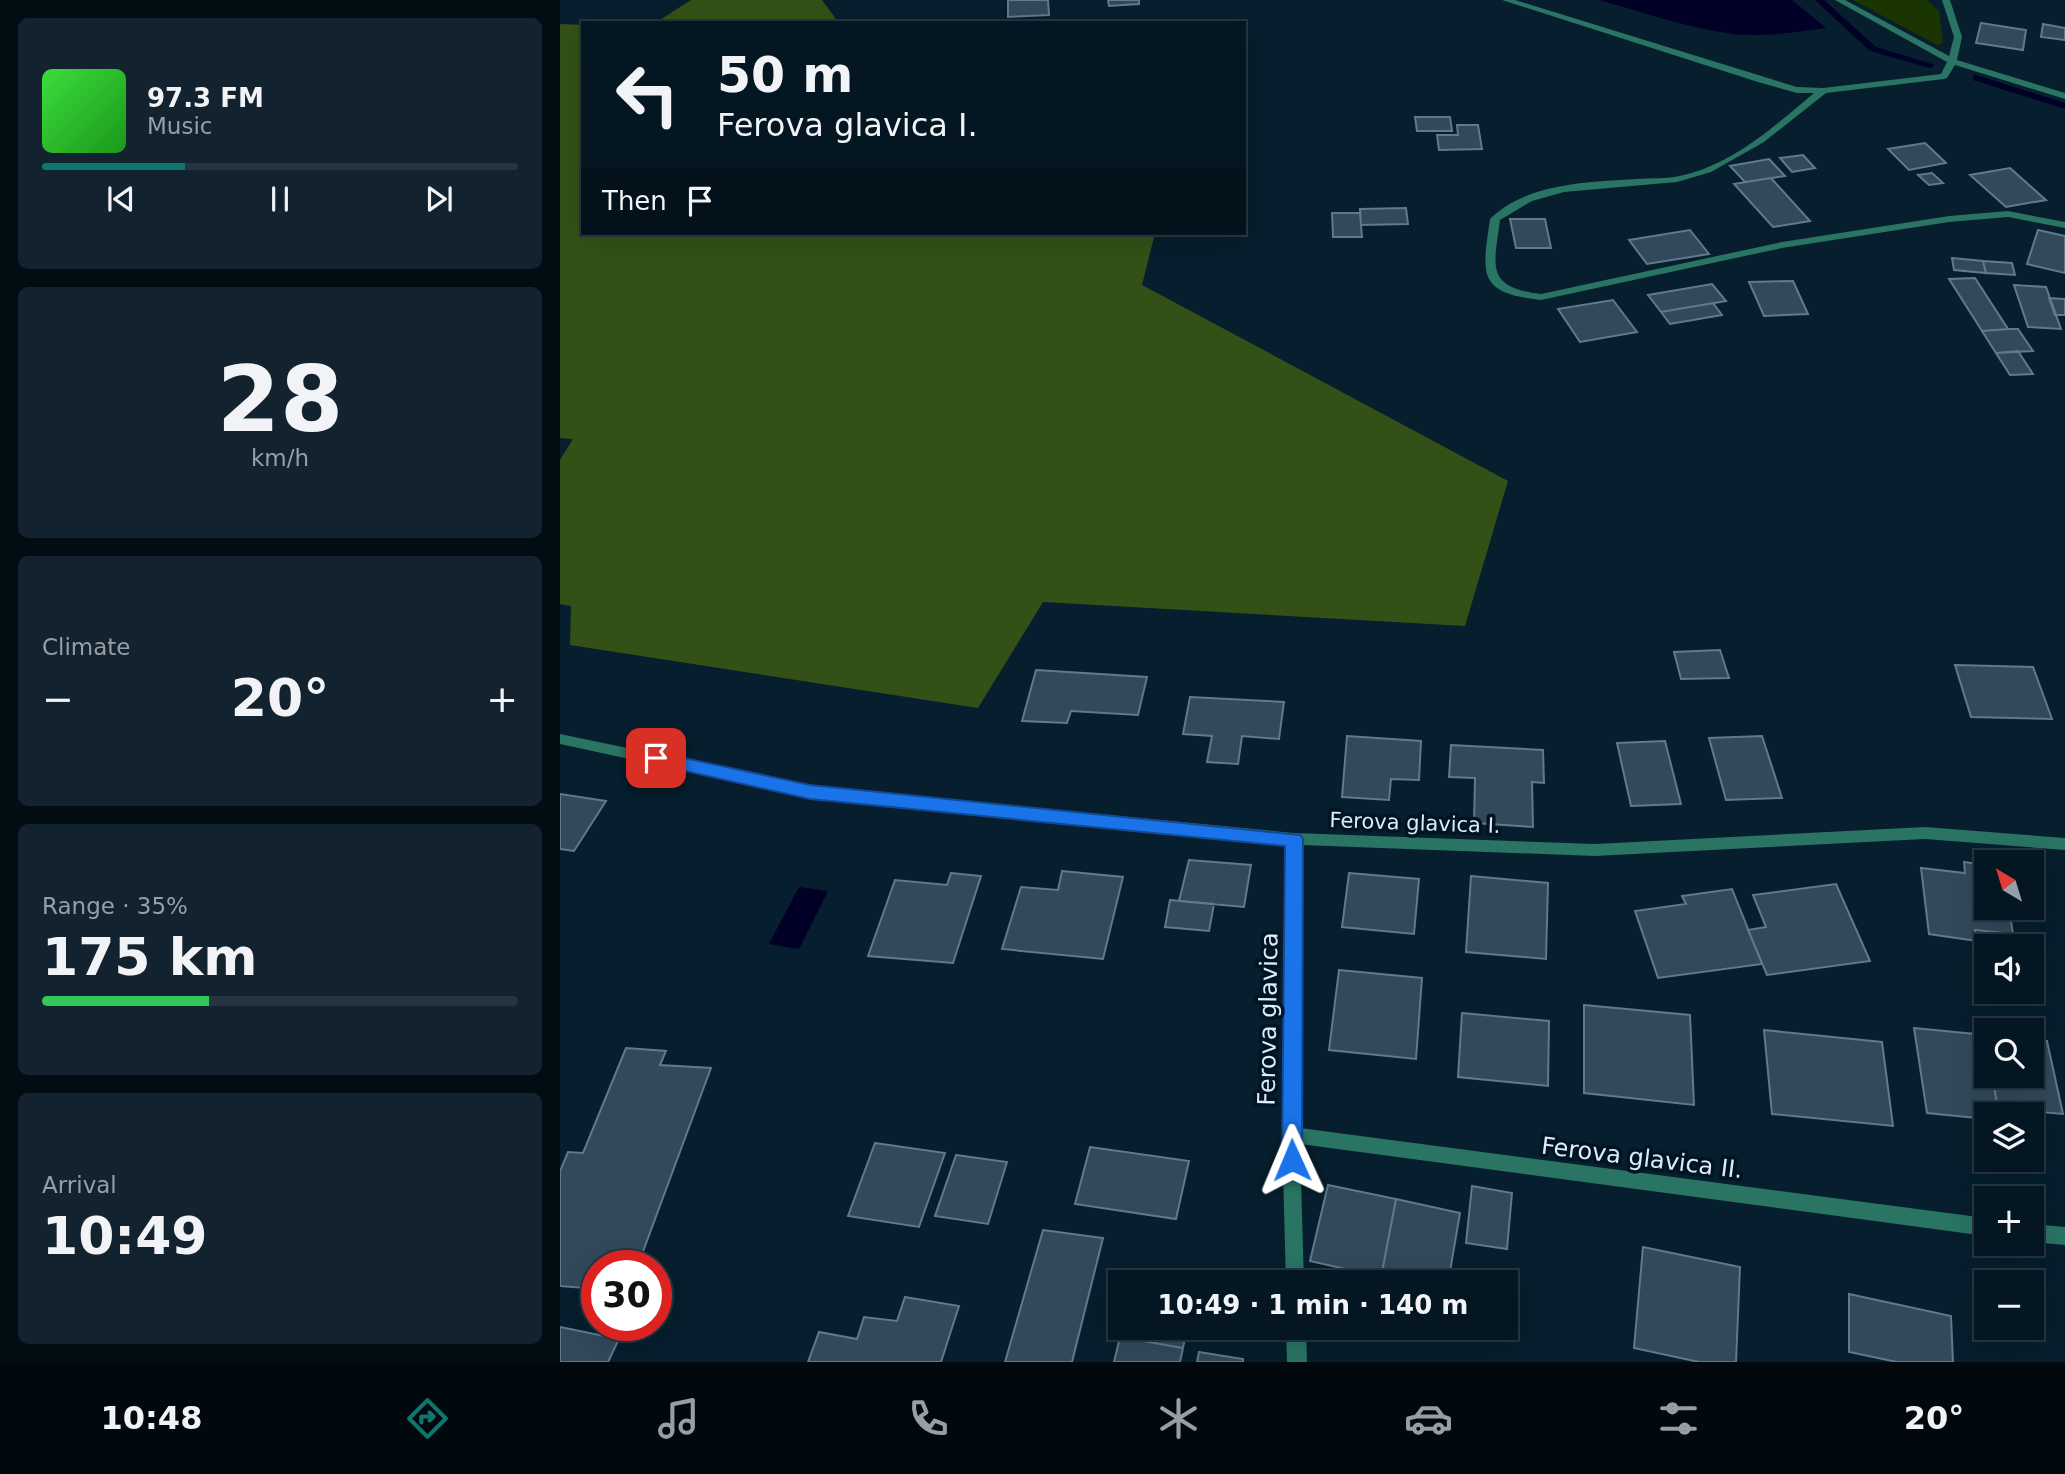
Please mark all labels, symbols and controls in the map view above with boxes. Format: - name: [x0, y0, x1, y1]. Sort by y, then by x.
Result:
- text: 50 m: [717, 47, 853, 104]
- icon: left: [602, 49, 693, 140]
- text: 97.3 FM: [147, 83, 264, 113]
- text: Ferova glavica I.: [717, 106, 978, 144]
- text: Music: [147, 113, 212, 139]
- icon: previous: [102, 180, 140, 218]
- icon: pause: [261, 180, 299, 218]
- icon: next: [420, 180, 458, 218]
- icon: arrive: [681, 182, 719, 220]
- text: Then: [602, 186, 667, 216]
- text: 28: [217, 347, 343, 452]
- text: km/h: [251, 445, 309, 471]
- text: Climate: [42, 634, 131, 660]
- text: 20°: [231, 668, 329, 728]
- text: −: [42, 677, 74, 721]
- text: +: [486, 677, 518, 721]
- pin: [626, 728, 686, 788]
- icon: arrive: [637, 739, 675, 777]
- street label: Ferova glavica I.: [1329, 808, 1501, 838]
- north arrow: [1974, 850, 2044, 920]
- map controls: [1974, 850, 2044, 1340]
- text: Range · 35%: [42, 893, 188, 919]
- text: 175 km: [42, 927, 257, 987]
- street label: Ferova glavica: [1252, 932, 1284, 1106]
- button: sound: [1974, 934, 2044, 1004]
- button: search: [1974, 1018, 2044, 1088]
- button: layers: [1974, 1102, 2044, 1172]
- position arrow: [1255, 1123, 1329, 1197]
- street label: Ferova glavica II.: [1540, 1132, 1744, 1184]
- text: Arrival: [42, 1172, 117, 1198]
- button: +: [1974, 1186, 2044, 1256]
- text: 10:49: [42, 1206, 208, 1266]
- speed limit sign: 30: [581, 1250, 672, 1341]
- button: −: [1974, 1270, 2044, 1340]
- text: 10:49 · 1 min · 140 m: [1158, 1290, 1468, 1320]
- icon: directions: [403, 1394, 452, 1443]
- icon: music: [654, 1394, 703, 1443]
- icon: phone: [904, 1394, 953, 1443]
- icon: climate: [1154, 1394, 1203, 1443]
- icon: car: [1404, 1394, 1453, 1443]
- icon: filters: [1654, 1394, 1703, 1443]
- text: 10:48: [101, 1399, 202, 1437]
- text: 20°: [1904, 1399, 1964, 1437]

